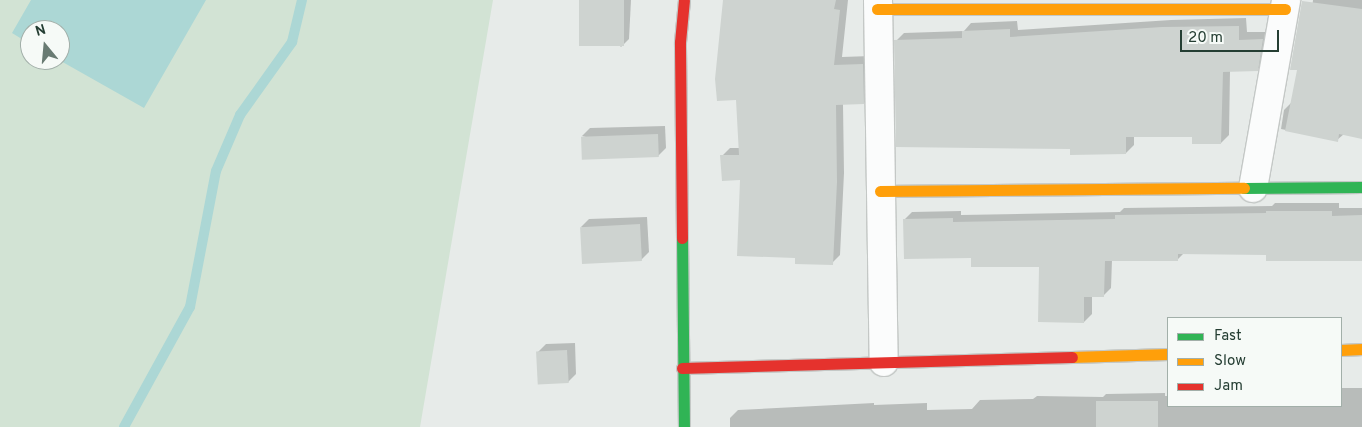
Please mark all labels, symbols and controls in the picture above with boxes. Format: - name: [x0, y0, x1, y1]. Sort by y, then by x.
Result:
- north arrow: [20, 20, 70, 70]
- scale bar: [1182, 20, 1281, 52]
- text: N: [33, 22, 48, 41]
- text: 20 m: [1188, 29, 1223, 48]
- legend: [1167, 317, 1342, 407]
- text: Fast: [1214, 327, 1242, 346]
- text: Slow: [1214, 352, 1246, 371]
- text: Jam: [1214, 377, 1243, 396]

